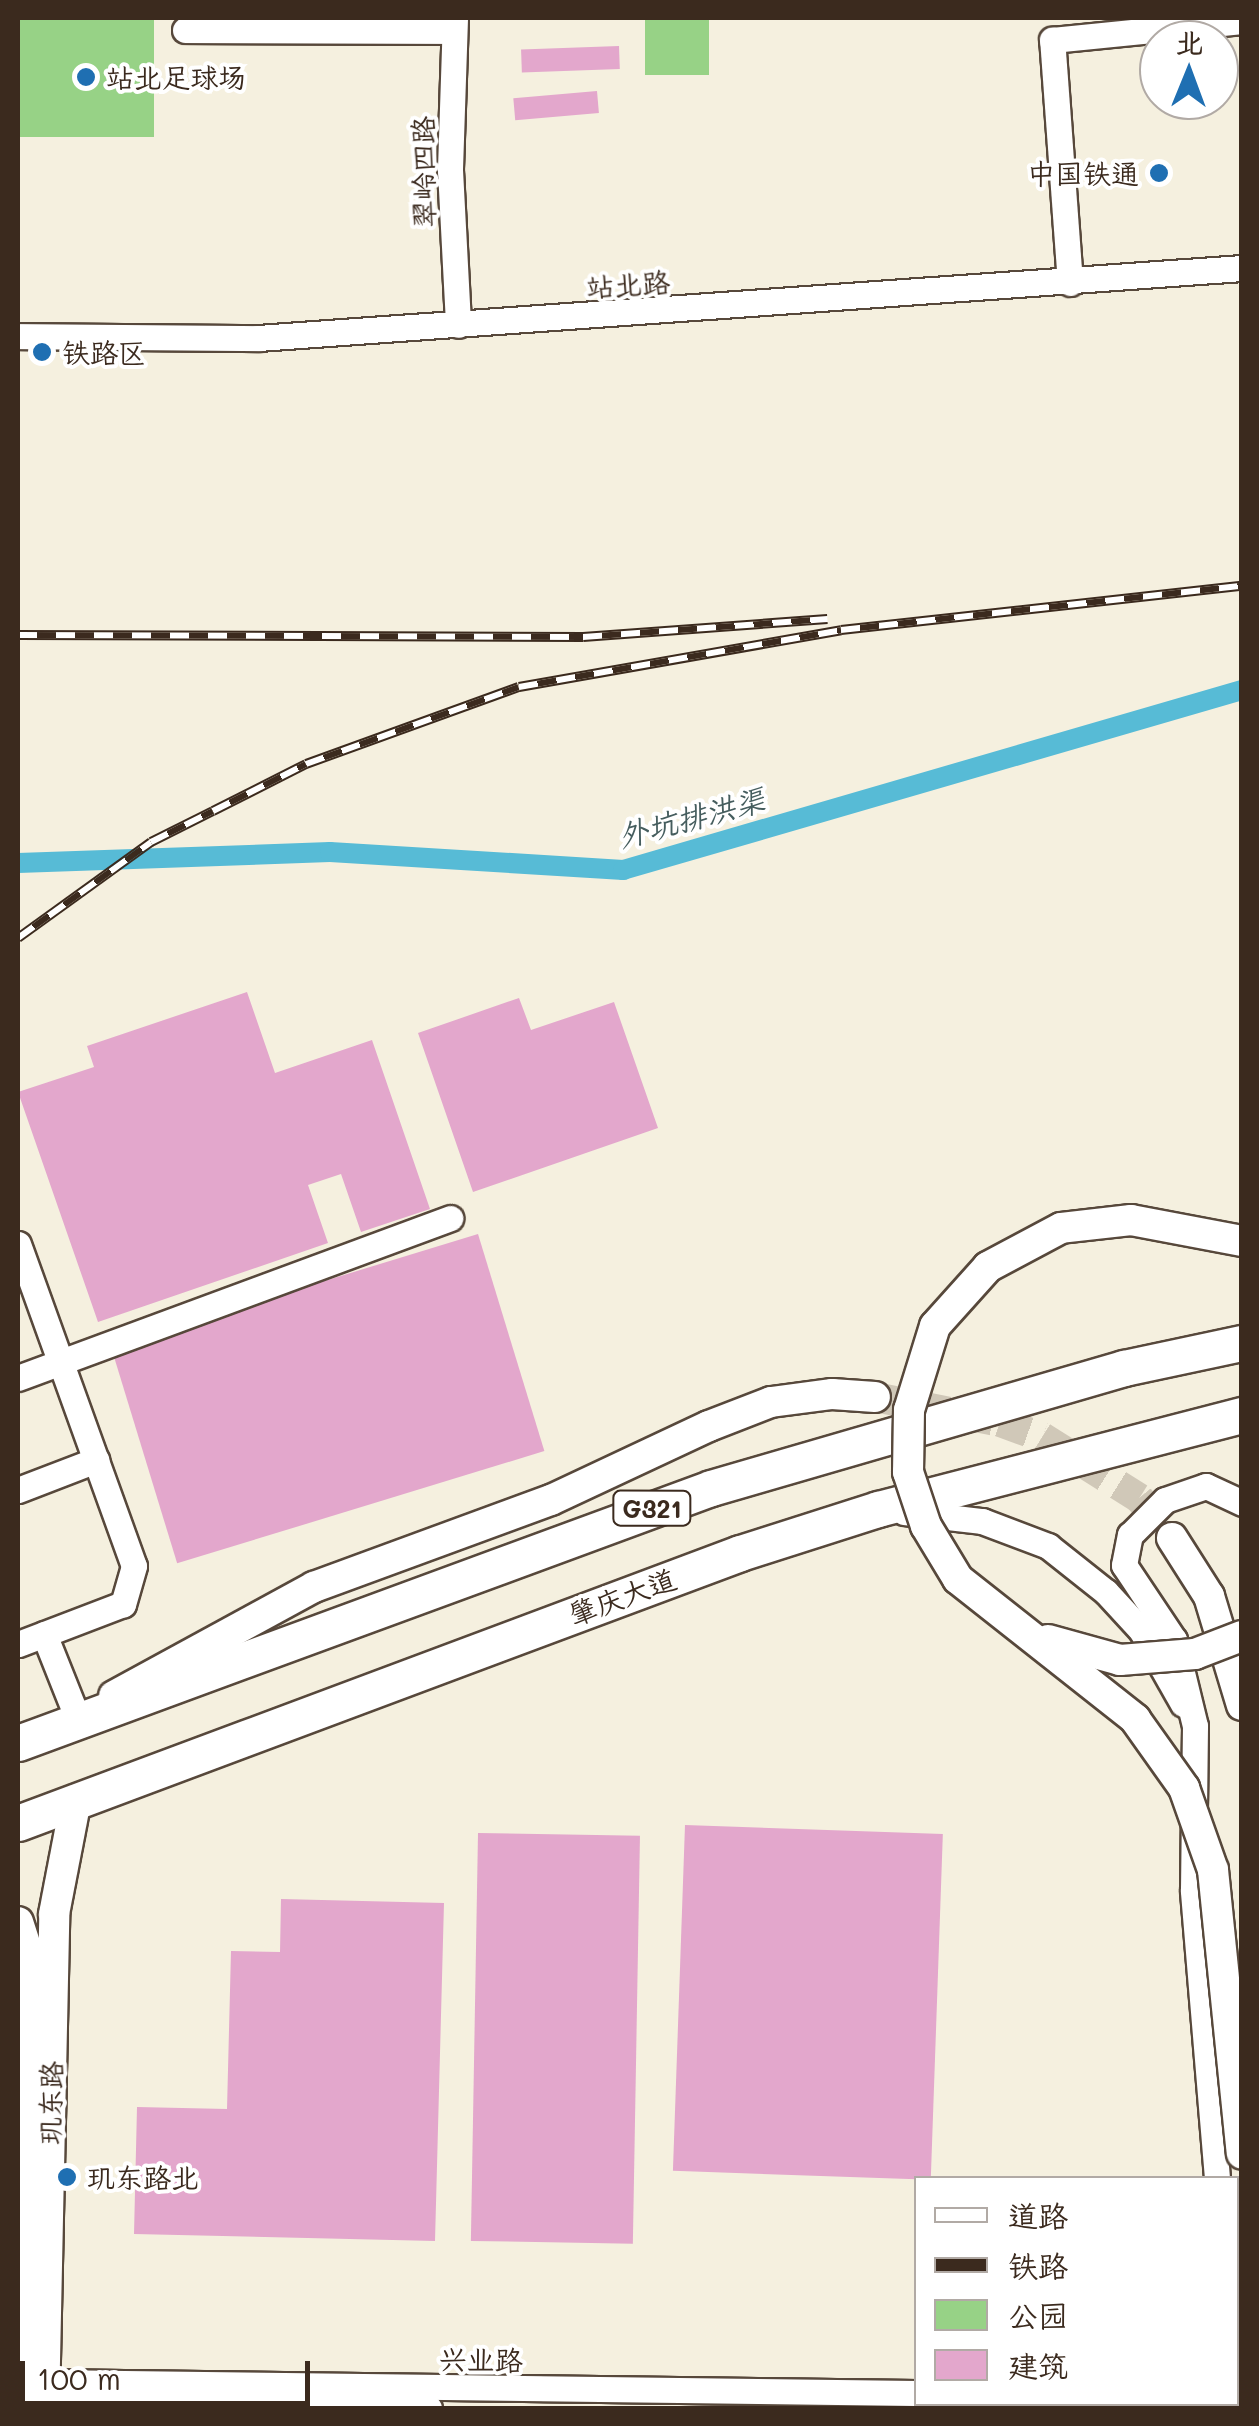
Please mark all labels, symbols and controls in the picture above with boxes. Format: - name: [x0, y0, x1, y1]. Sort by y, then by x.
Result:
- north arrow: [1139, 20, 1239, 120]
- text: 北: [1175, 24, 1204, 60]
- place label: 站北足球场: [106, 60, 246, 94]
- marker: 站北足球场: [75, 66, 97, 88]
- street label: 翠岭四路: [405, 116, 441, 228]
- place label: 中国铁通: [1027, 156, 1139, 190]
- marker: 中国铁通: [1148, 162, 1170, 184]
- street label: 站北路: [585, 264, 671, 304]
- place label: 铁路区: [62, 335, 146, 369]
- marker: 铁路区: [31, 341, 53, 363]
- water label: 外坑排洪渠: [614, 780, 768, 854]
- road number: G321: [612, 1488, 692, 1528]
- street label: 肇庆大道: [564, 1561, 680, 1631]
- street label: 玑东路: [32, 2061, 68, 2145]
- place label: 玑东路北: [87, 2160, 199, 2194]
- marker: 玑东路北: [56, 2166, 78, 2188]
- legend: [914, 2176, 1239, 2406]
- text: 道路: [1008, 2195, 1068, 2235]
- text: 铁路: [1008, 2245, 1068, 2285]
- text: 公园: [1008, 2295, 1068, 2335]
- scale bar: [25, 2341, 315, 2403]
- street label: 兴业路: [439, 2341, 523, 2377]
- text: 建筑: [1008, 2345, 1068, 2385]
- text: 100 m: [37, 2358, 121, 2398]

